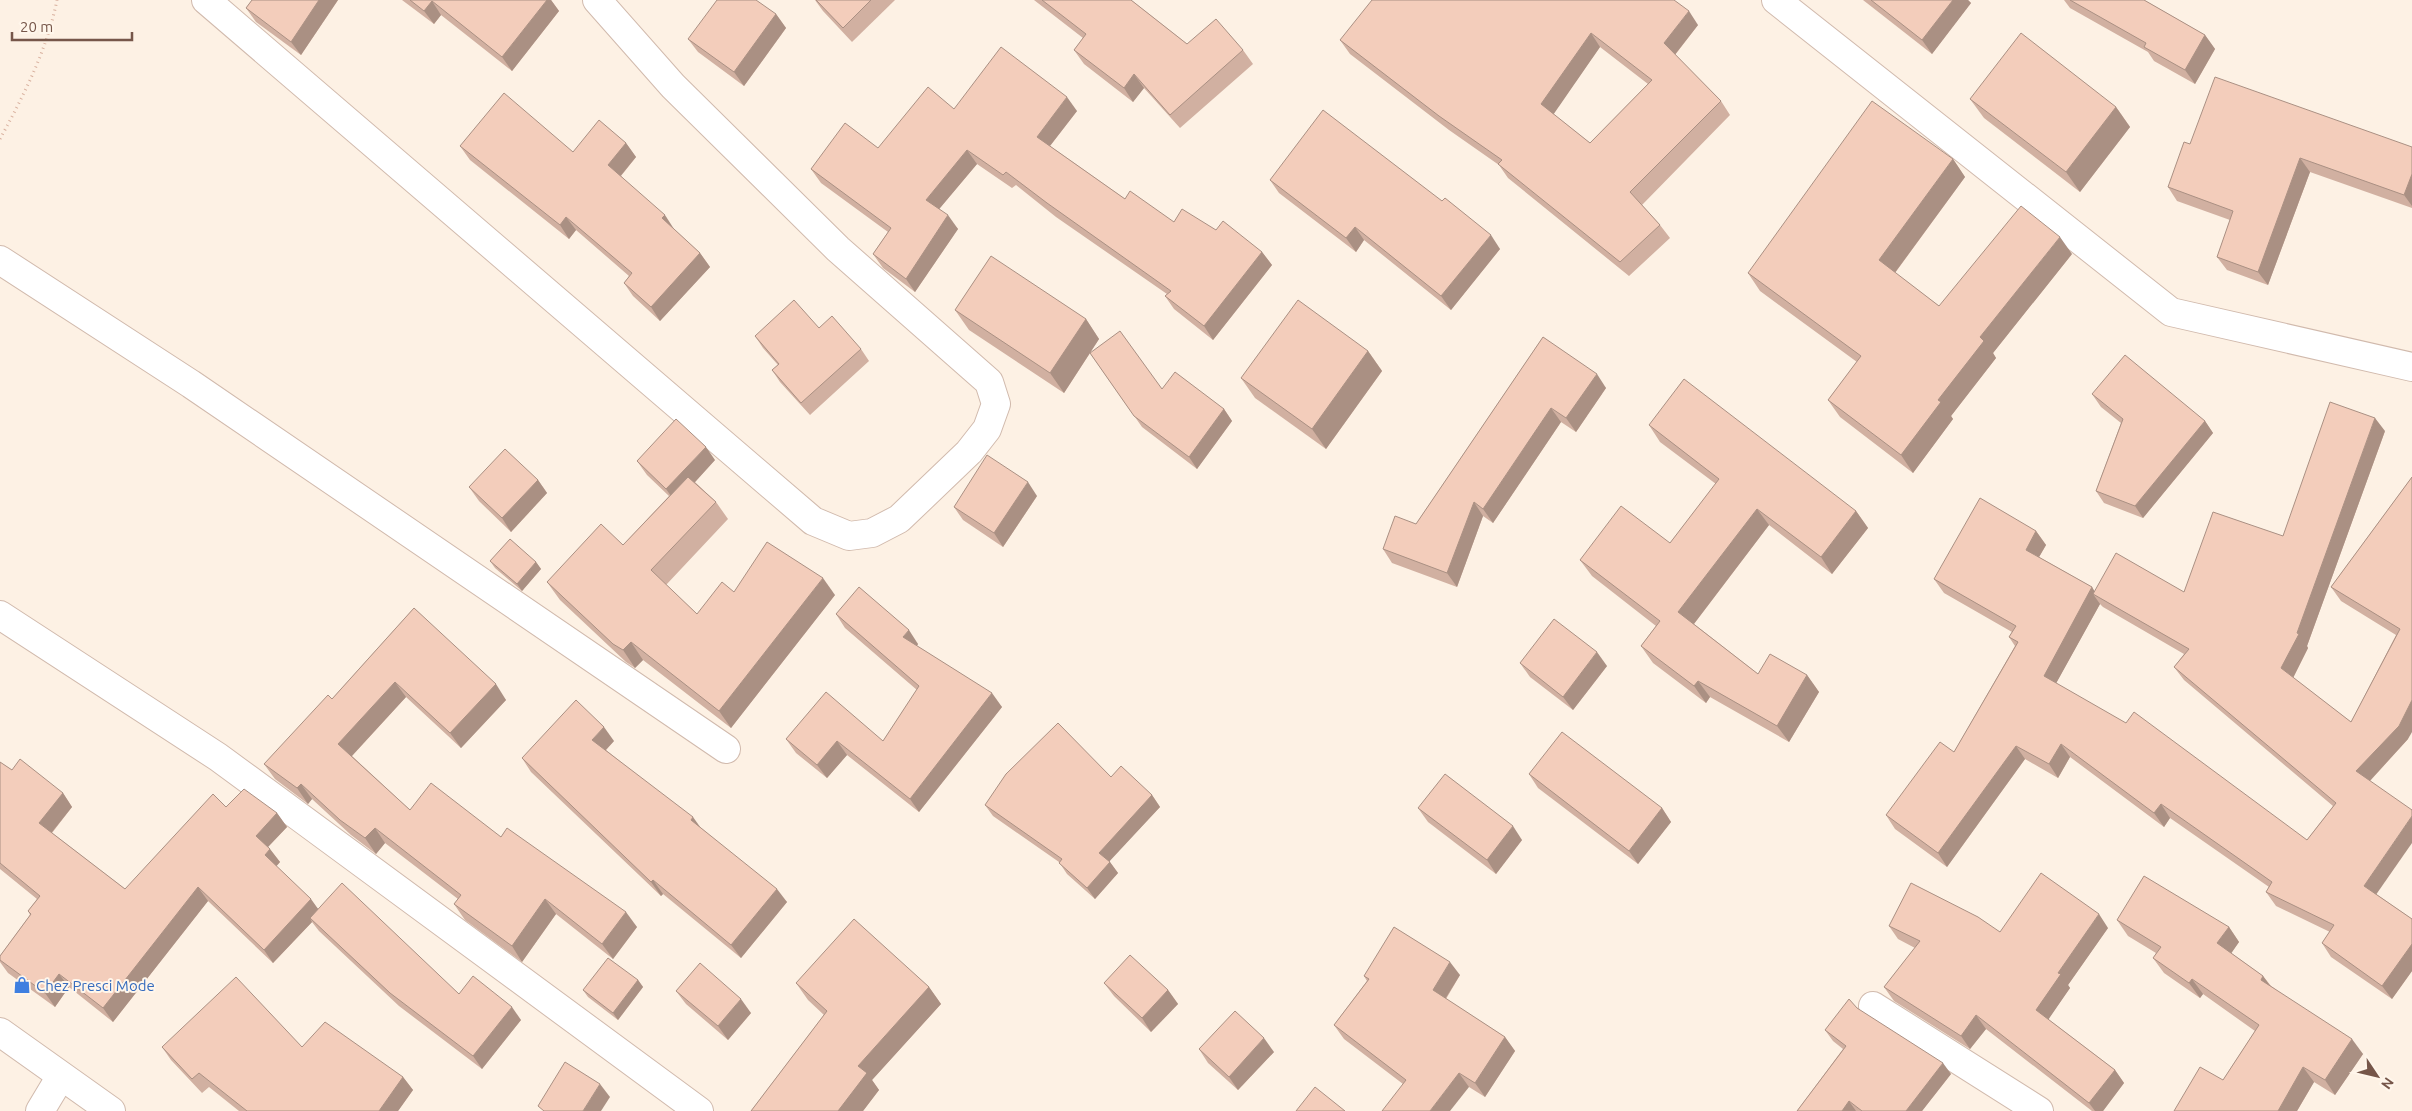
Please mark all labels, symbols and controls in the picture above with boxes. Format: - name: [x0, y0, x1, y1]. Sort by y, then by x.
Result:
- scale bar: [12, 10, 132, 42]
- text: 20 m: [20, 18, 53, 35]
- shop icon: Chez Presci Mode: [12, 975, 32, 995]
- place label: Chez Presci Mode: [36, 977, 155, 994]
- north arrow: [2352, 1051, 2402, 1101]
- text: N: [2378, 1075, 2397, 1092]

